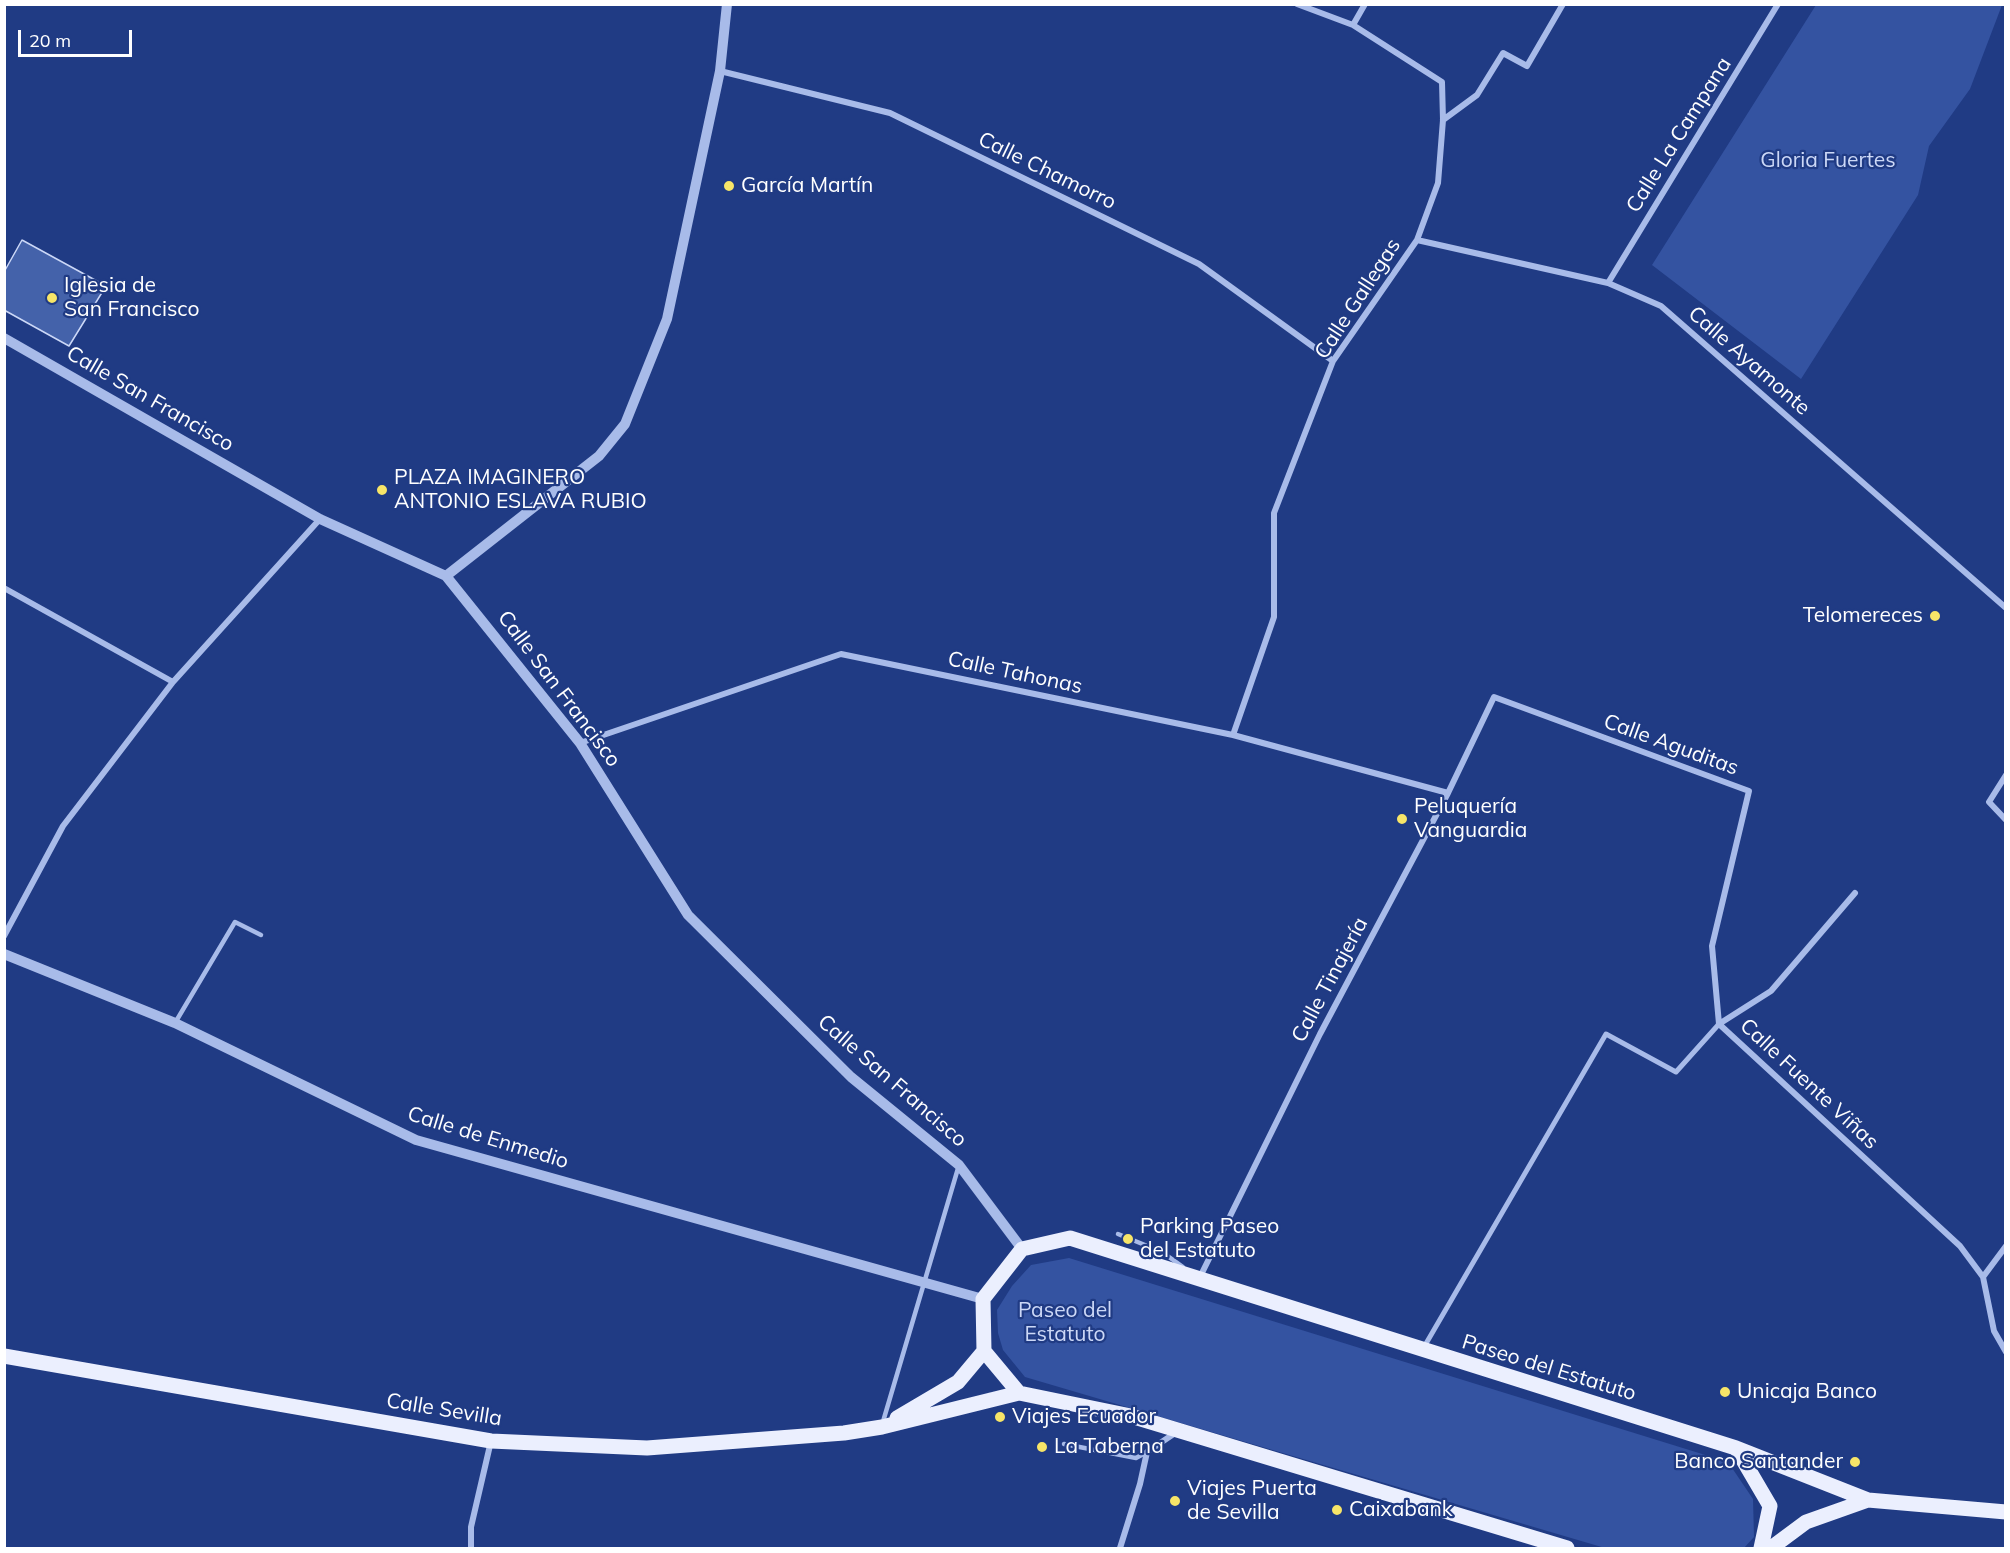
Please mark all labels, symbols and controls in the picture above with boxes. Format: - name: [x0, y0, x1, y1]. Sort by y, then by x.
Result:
- scale bar: [21, 18, 135, 56]
- text: 20 m: [29, 29, 71, 52]
- street label: Calle La Campana: [1621, 53, 1737, 217]
- street label: Calle Chamorro: [974, 127, 1120, 215]
- park label: Gloria Fuertes: [1760, 148, 1896, 174]
- place label: García Martín: [741, 173, 873, 199]
- marker: García Martín: [722, 179, 736, 193]
- street label: Calle Gallegas: [1310, 234, 1406, 364]
- place label: Iglesia de San Francisco: [64, 273, 199, 323]
- marker: Iglesia de San Francisco: [45, 291, 59, 305]
- street label: Calle Ayamonte: [1683, 301, 1815, 421]
- street label: Calle San Francisco: [62, 341, 238, 457]
- place label: PLAZA IMAGINERO ANTONIO ESLAVA RUBIO: [394, 465, 647, 515]
- marker: PLAZA IMAGINERO ANTONIO ESLAVA RUBIO: [375, 483, 389, 497]
- place label: Telomereces: [1803, 603, 1923, 629]
- street label: Calle San Francisco: [492, 606, 626, 772]
- marker: Telomereces: [1928, 609, 1942, 623]
- street label: Calle Tahonas: [945, 646, 1085, 700]
- street label: Calle Aguditas: [1600, 709, 1742, 781]
- place label: Peluquería Vanguardia: [1414, 794, 1527, 844]
- marker: Peluquería Vanguardia: [1395, 812, 1409, 826]
- street label: Calle Tinajería: [1287, 913, 1373, 1047]
- street label: Calle San Francisco: [812, 1009, 972, 1153]
- street label: Calle Fuente Viñas: [1735, 1013, 1883, 1155]
- street label: Calle de Enmedio: [404, 1102, 572, 1174]
- place label: Parking Paseo del Estatuto: [1140, 1214, 1279, 1264]
- marker: Parking Paseo del Estatuto: [1121, 1232, 1135, 1246]
- park label: Paseo del Estatuto: [1018, 1298, 1112, 1348]
- street label: Paseo del Estatuto: [1459, 1330, 1639, 1406]
- place label: Unicaja Banco: [1737, 1379, 1877, 1405]
- marker: Unicaja Banco: [1718, 1385, 1732, 1399]
- street label: Calle Sevilla: [384, 1388, 504, 1432]
- place label: Viajes Ecuador: [1012, 1404, 1156, 1430]
- marker: Viajes Ecuador: [993, 1410, 1007, 1424]
- place label: La Taberna: [1054, 1434, 1164, 1460]
- marker: La Taberna: [1035, 1440, 1049, 1454]
- place label: Banco Santander: [1674, 1449, 1843, 1475]
- marker: Banco Santander: [1848, 1455, 1862, 1469]
- place label: Viajes Puerta de Sevilla: [1187, 1476, 1317, 1526]
- marker: Viajes Puerta de Sevilla: [1168, 1494, 1182, 1508]
- place label: Caixabank: [1349, 1497, 1453, 1523]
- marker: Caixabank: [1330, 1503, 1344, 1517]

